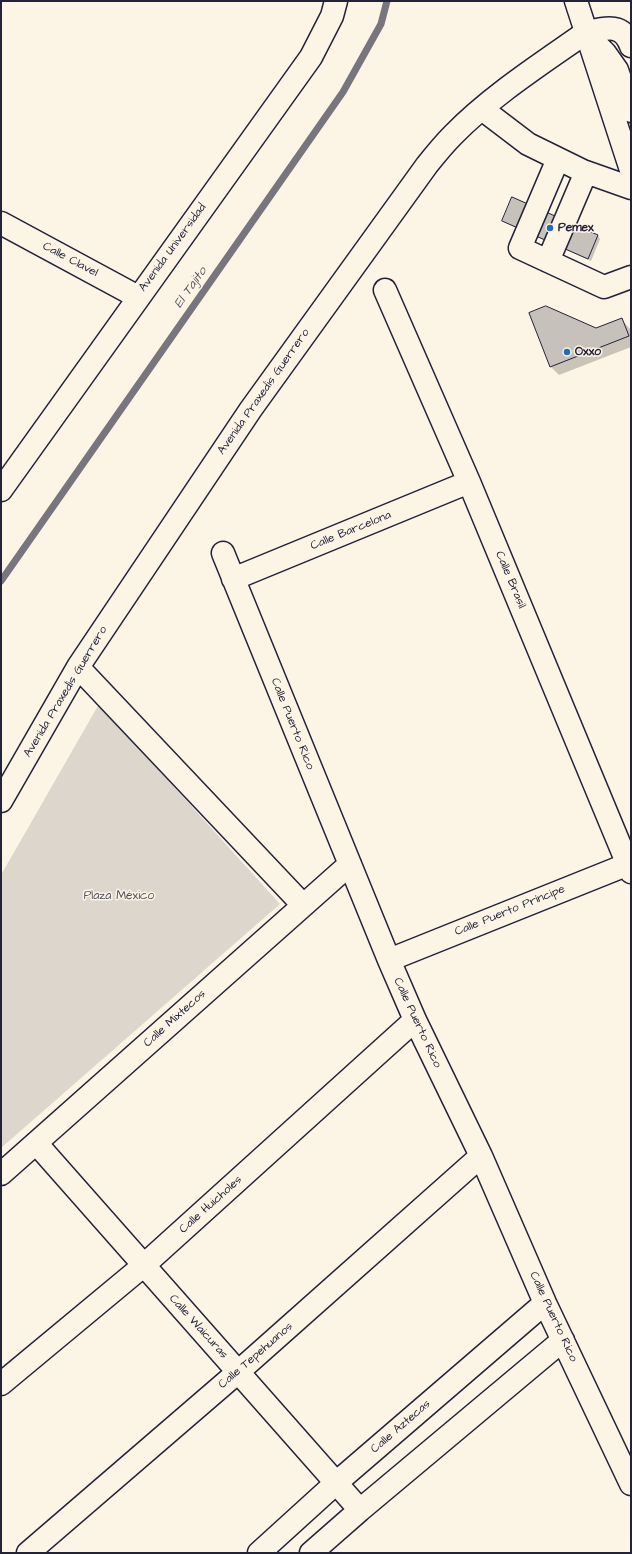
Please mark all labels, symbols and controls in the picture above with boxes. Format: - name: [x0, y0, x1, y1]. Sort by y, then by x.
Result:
- street label: Avenida Universidad: [136, 201, 210, 295]
- place label: Pemex: [558, 221, 594, 235]
- marker: Pemex: [545, 223, 555, 233]
- street label: Calle Clavel: [40, 239, 100, 281]
- water label: El Tajito: [171, 264, 211, 312]
- street label: Avenida Praxedis Guerrero: [215, 326, 313, 458]
- place label: Oxxo: [575, 345, 601, 359]
- marker: Oxxo: [562, 347, 572, 357]
- street label: Calle Barcelona: [309, 508, 393, 554]
- street label: Calle Brasil: [492, 549, 528, 611]
- street label: Avenida Praxedis Guerrero: [21, 624, 111, 760]
- street label: Calle Puerto Rico: [267, 676, 317, 772]
- street label: Calle Puerto Príncipe: [453, 882, 567, 940]
- park label: Plaza México: [84, 889, 154, 903]
- street label: Calle Puerto Rico: [390, 976, 444, 1070]
- street label: Calle Mixtecos: [141, 987, 209, 1051]
- street label: Calle Huicholes: [177, 1173, 245, 1237]
- street label: Calle Puerto Rico: [526, 1270, 580, 1364]
- street label: Calle Waicuras: [165, 1292, 231, 1362]
- street label: Calle Tepehuanos: [216, 1320, 296, 1392]
- street label: Calle Aztecas: [368, 1397, 434, 1457]

